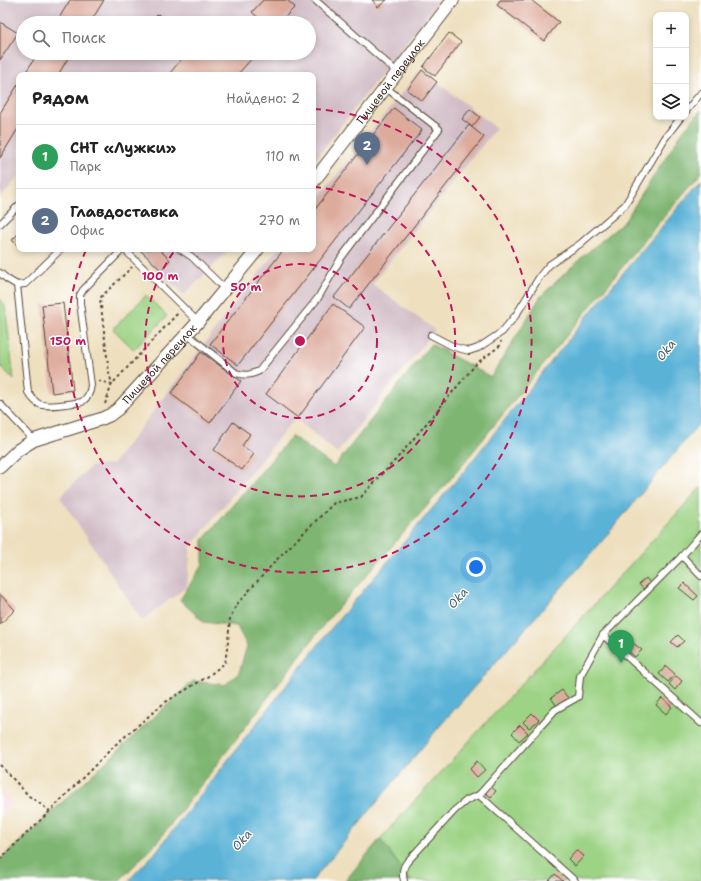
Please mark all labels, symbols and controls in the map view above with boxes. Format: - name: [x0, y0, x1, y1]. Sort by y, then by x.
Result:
- map controls: [653, 12, 689, 120]
- button: +: [653, 12, 689, 48]
- search box: [16, 16, 316, 60]
- icon: search: [30, 27, 52, 49]
- text: Поиск: [62, 28, 106, 48]
- street label: Пищевой переулок: [353, 36, 428, 127]
- button: −: [653, 48, 689, 84]
- button: layers: [653, 84, 689, 120]
- text: Рядом: [32, 87, 89, 109]
- text: Найдено: 2: [226, 90, 300, 107]
- pin: 2: [354, 132, 380, 165]
- text: СНТ «Лужки»: [70, 138, 176, 158]
- text: 1: [42, 148, 48, 165]
- text: 110 m: [265, 148, 300, 165]
- text: Парк: [70, 158, 101, 175]
- text: Главдоставка: [70, 202, 178, 222]
- text: 2: [40, 212, 50, 229]
- text: 270 m: [258, 212, 300, 229]
- text: Офис: [70, 222, 105, 239]
- text: 100 m: [142, 268, 179, 284]
- text: 50 m: [231, 279, 262, 295]
- street label: Пищевой переулок: [119, 321, 200, 407]
- text: 150 m: [50, 333, 86, 349]
- centre of rings: [293, 334, 307, 348]
- water label: Oka: [653, 336, 679, 364]
- your location: [466, 557, 486, 577]
- water label: Oka: [444, 584, 472, 612]
- pin: 1: [608, 630, 634, 663]
- water label: Oka: [228, 826, 256, 854]

